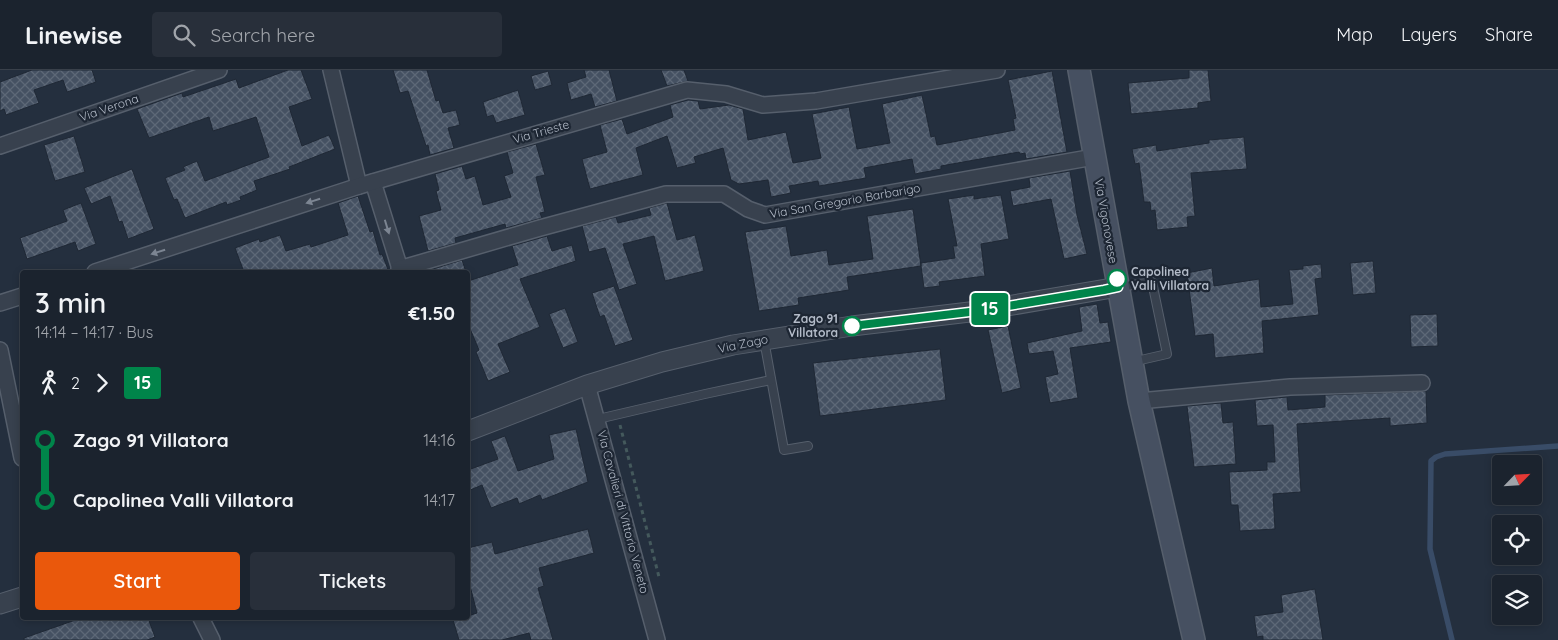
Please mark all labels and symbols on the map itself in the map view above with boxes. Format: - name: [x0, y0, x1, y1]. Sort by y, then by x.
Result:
- street label: Via Verona: [77, 90, 140, 125]
- street label: Via Trieste: [511, 116, 571, 147]
- street label: Via Vigonovese: [1092, 177, 1121, 265]
- street label: Via San Gregorio Barbarigo: [768, 180, 921, 221]
- one-way arrow: [305, 198, 320, 205]
- one-way arrow: [383, 220, 391, 235]
- one-way arrow: [151, 248, 166, 256]
- place label: Capolinea Valli Villatora: [1131, 264, 1209, 293]
- marker: Capolinea Valli Villatora: [1107, 269, 1127, 289]
- line badge: 15: [968, 293, 1012, 325]
- place label: Zago 91 Villatora: [788, 311, 838, 340]
- marker: Zago 91 Villatora: [842, 316, 862, 336]
- street label: Via Zago: [717, 331, 769, 356]
- street label: Via Cavalieri di Vittorio Veneto: [594, 429, 653, 595]
- north arrow: [1492, 455, 1542, 505]

